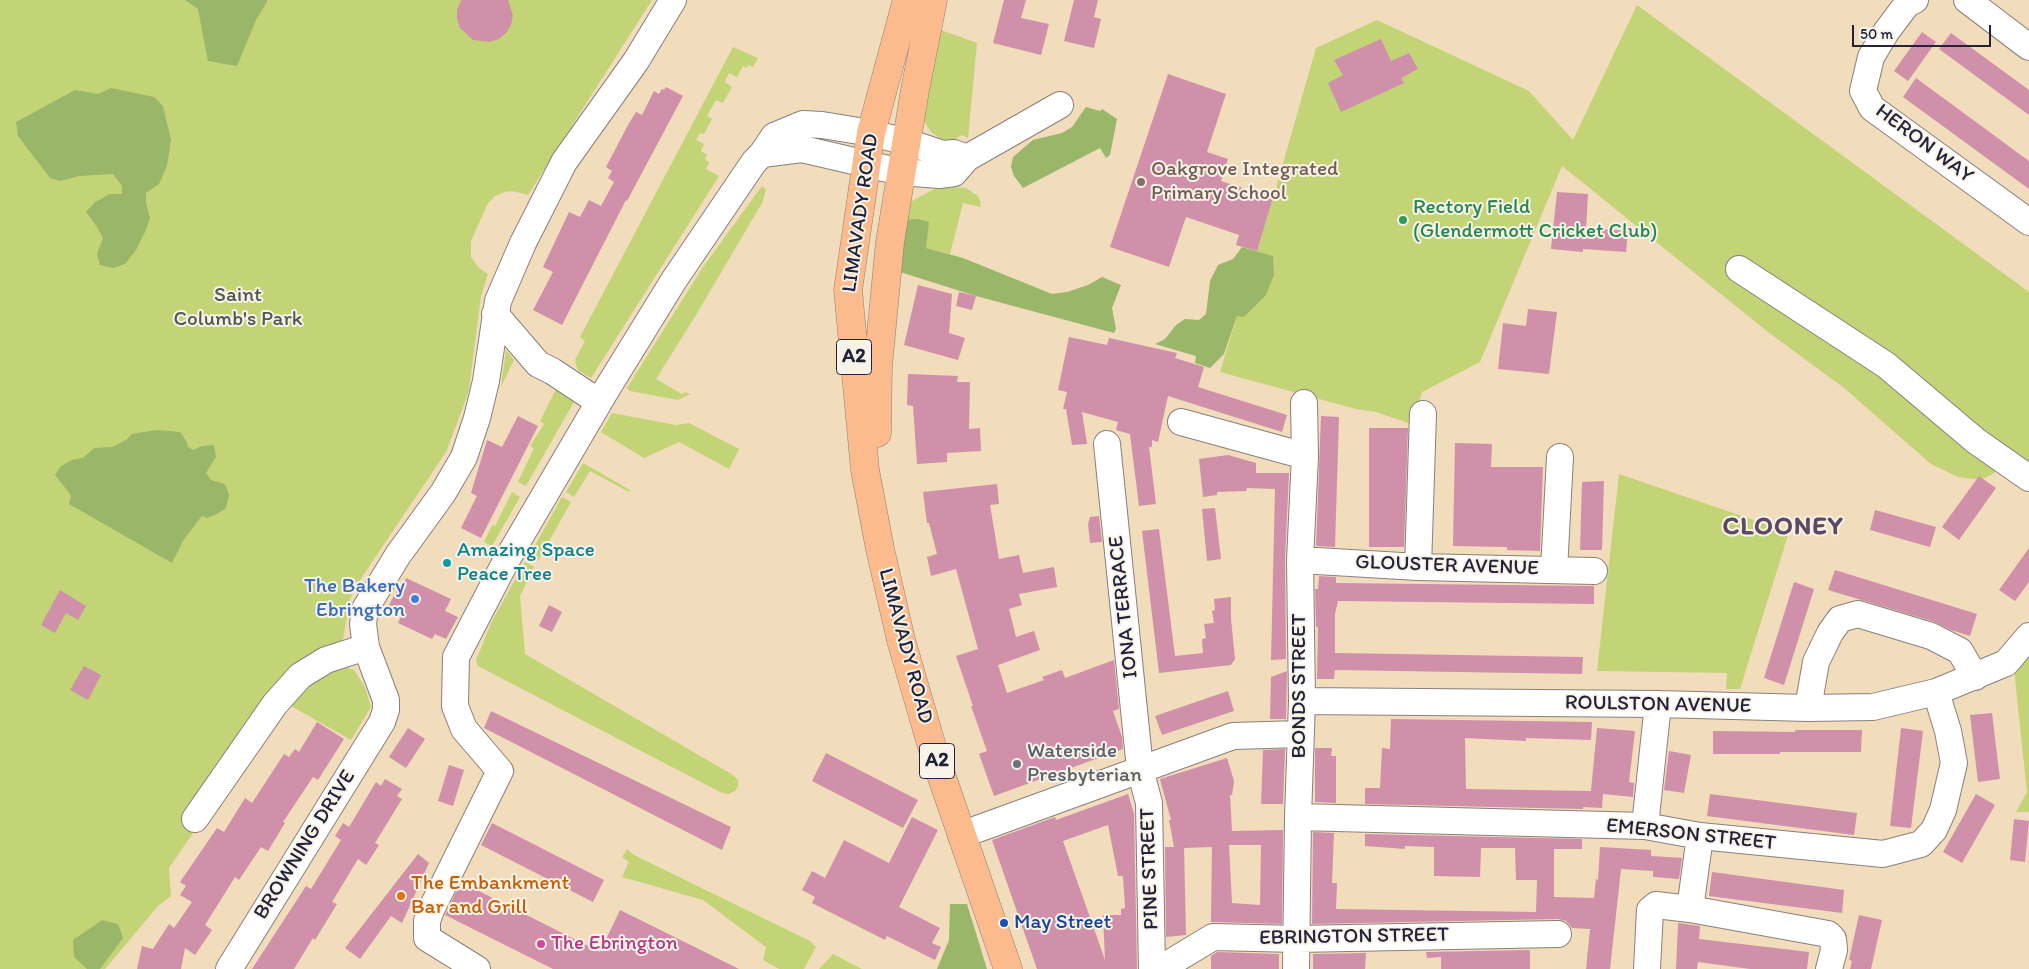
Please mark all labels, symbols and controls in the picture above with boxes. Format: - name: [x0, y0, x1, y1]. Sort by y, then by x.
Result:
- scale bar: [1854, 15, 1993, 47]
- text: 50 m: [1860, 25, 1893, 43]
- street label: HERON WAY: [1870, 99, 1978, 189]
- street label: LIMAVADY ROAD: [837, 132, 885, 294]
- place label: Oakgrove Integrated Primary School: [1151, 157, 1338, 207]
- marker: Oakgrove Integrated Primary School: [1135, 176, 1147, 188]
- place label: Rectory Field (Glendermott Cricket Club): [1413, 195, 1657, 245]
- marker: Rectory Field (Glendermott Cricket Club): [1397, 214, 1409, 226]
- park label: Saint Columb's Park: [174, 283, 302, 333]
- road number: A2: [836, 340, 872, 374]
- district label: CLOONEY: [1722, 511, 1844, 543]
- street label: IONA TERRACE: [1104, 534, 1144, 680]
- place label: Amazing Space Peace Tree: [457, 538, 595, 588]
- street label: GLOUSTER AVENUE: [1355, 550, 1539, 582]
- marker: Amazing Space Peace Tree: [441, 557, 453, 569]
- street label: LIMAVADY ROAD: [872, 566, 938, 726]
- place label: The Bakery Ebrington: [304, 574, 405, 624]
- marker: The Bakery Ebrington: [409, 593, 421, 605]
- street label: BONDS STREET: [1287, 613, 1313, 759]
- street label: ROULSTON AVENUE: [1565, 691, 1751, 719]
- place label: Waterside Presbyterian: [1027, 739, 1142, 789]
- road number: A2: [920, 744, 954, 778]
- marker: Waterside Presbyterian: [1011, 758, 1023, 770]
- street label: BROWNING DRIVE: [249, 766, 361, 924]
- street label: PINE STREET: [1135, 808, 1165, 930]
- street label: EMERSON STREET: [1605, 814, 1777, 856]
- place label: The Embankment Bar and Grill: [411, 871, 569, 921]
- marker: The Embankment Bar and Grill: [395, 890, 407, 902]
- place label: May Street: [1014, 910, 1111, 936]
- marker: May Street: [998, 917, 1010, 929]
- street label: EBRINGTON STREET: [1259, 923, 1449, 951]
- place label: The Ebrington: [551, 931, 678, 957]
- marker: The Ebrington: [535, 938, 547, 950]

